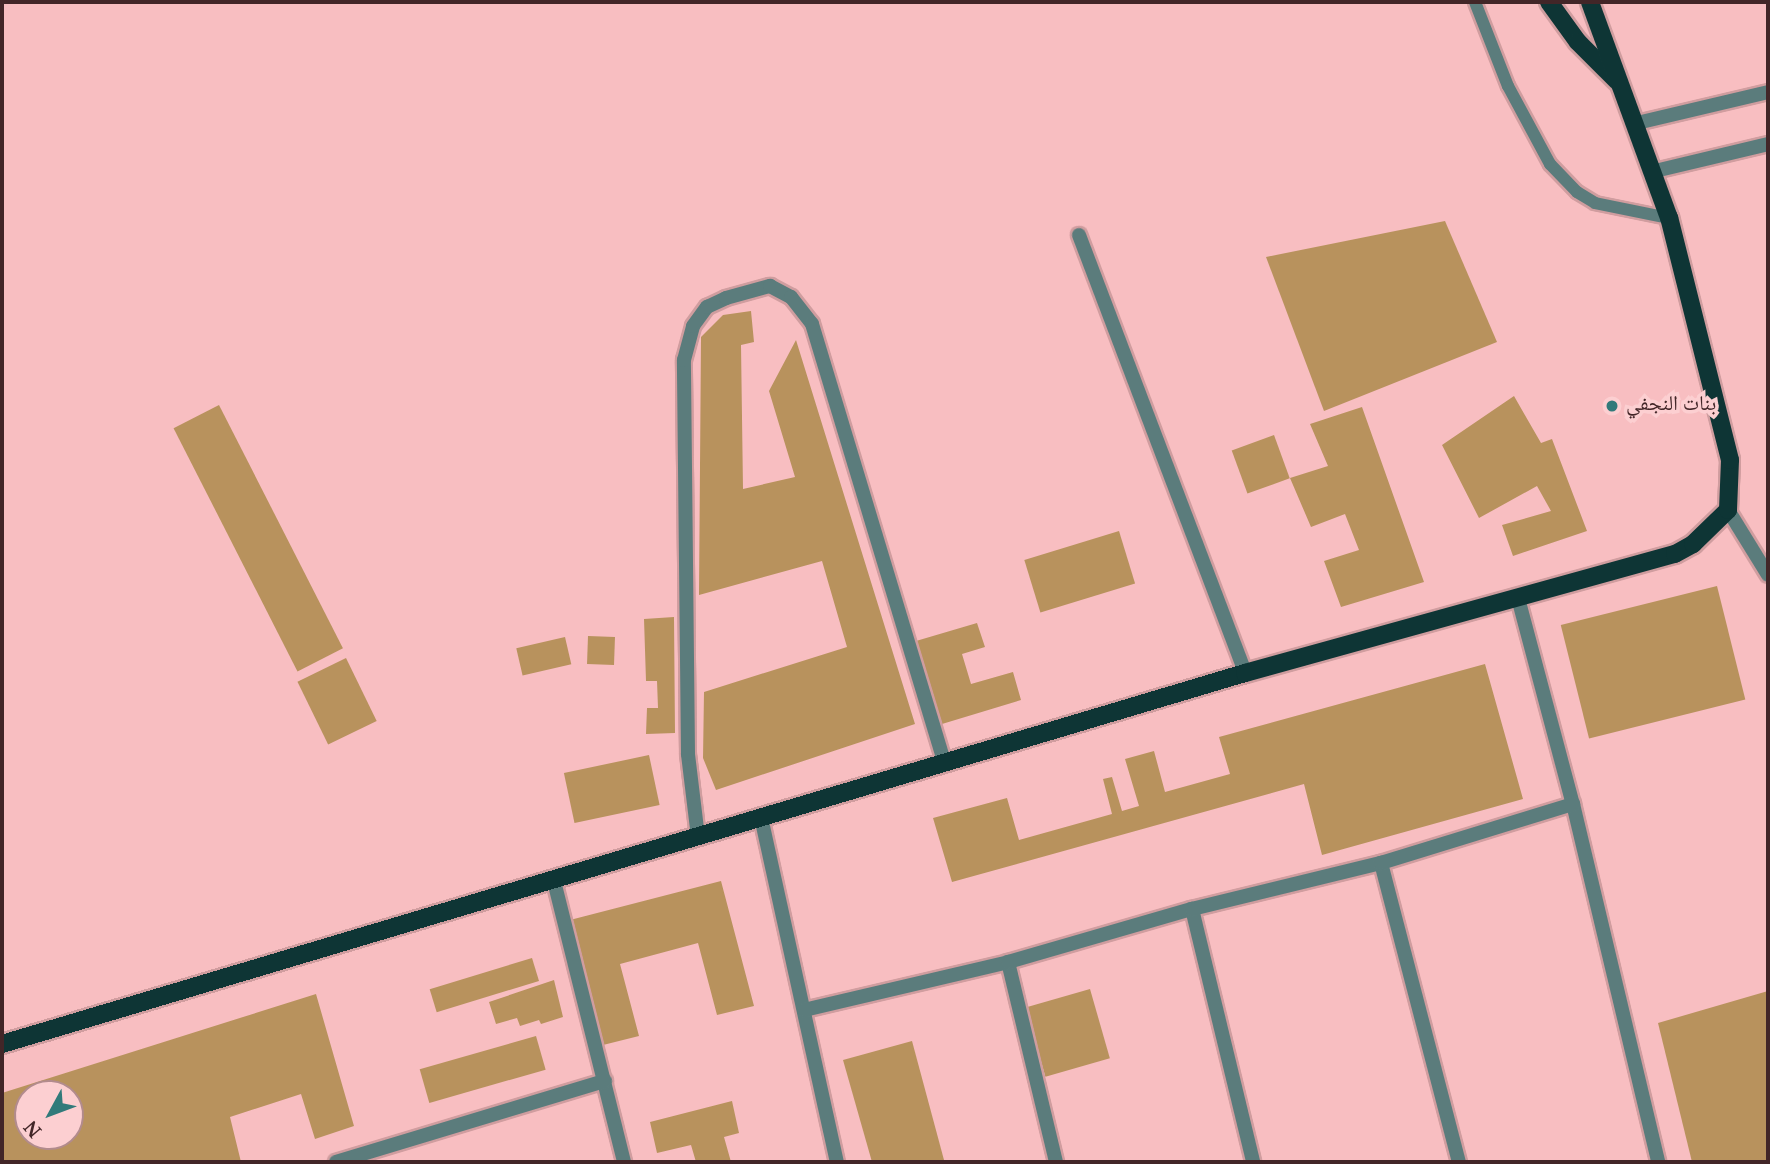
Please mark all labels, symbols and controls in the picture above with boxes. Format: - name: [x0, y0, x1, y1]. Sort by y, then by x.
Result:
- place label: بنات النجفي: [1626, 393, 1716, 419]
- marker: بنات النجفي: [1604, 398, 1620, 414]
- north arrow: [14, 1080, 84, 1150]
- text: N: [18, 1111, 52, 1144]

